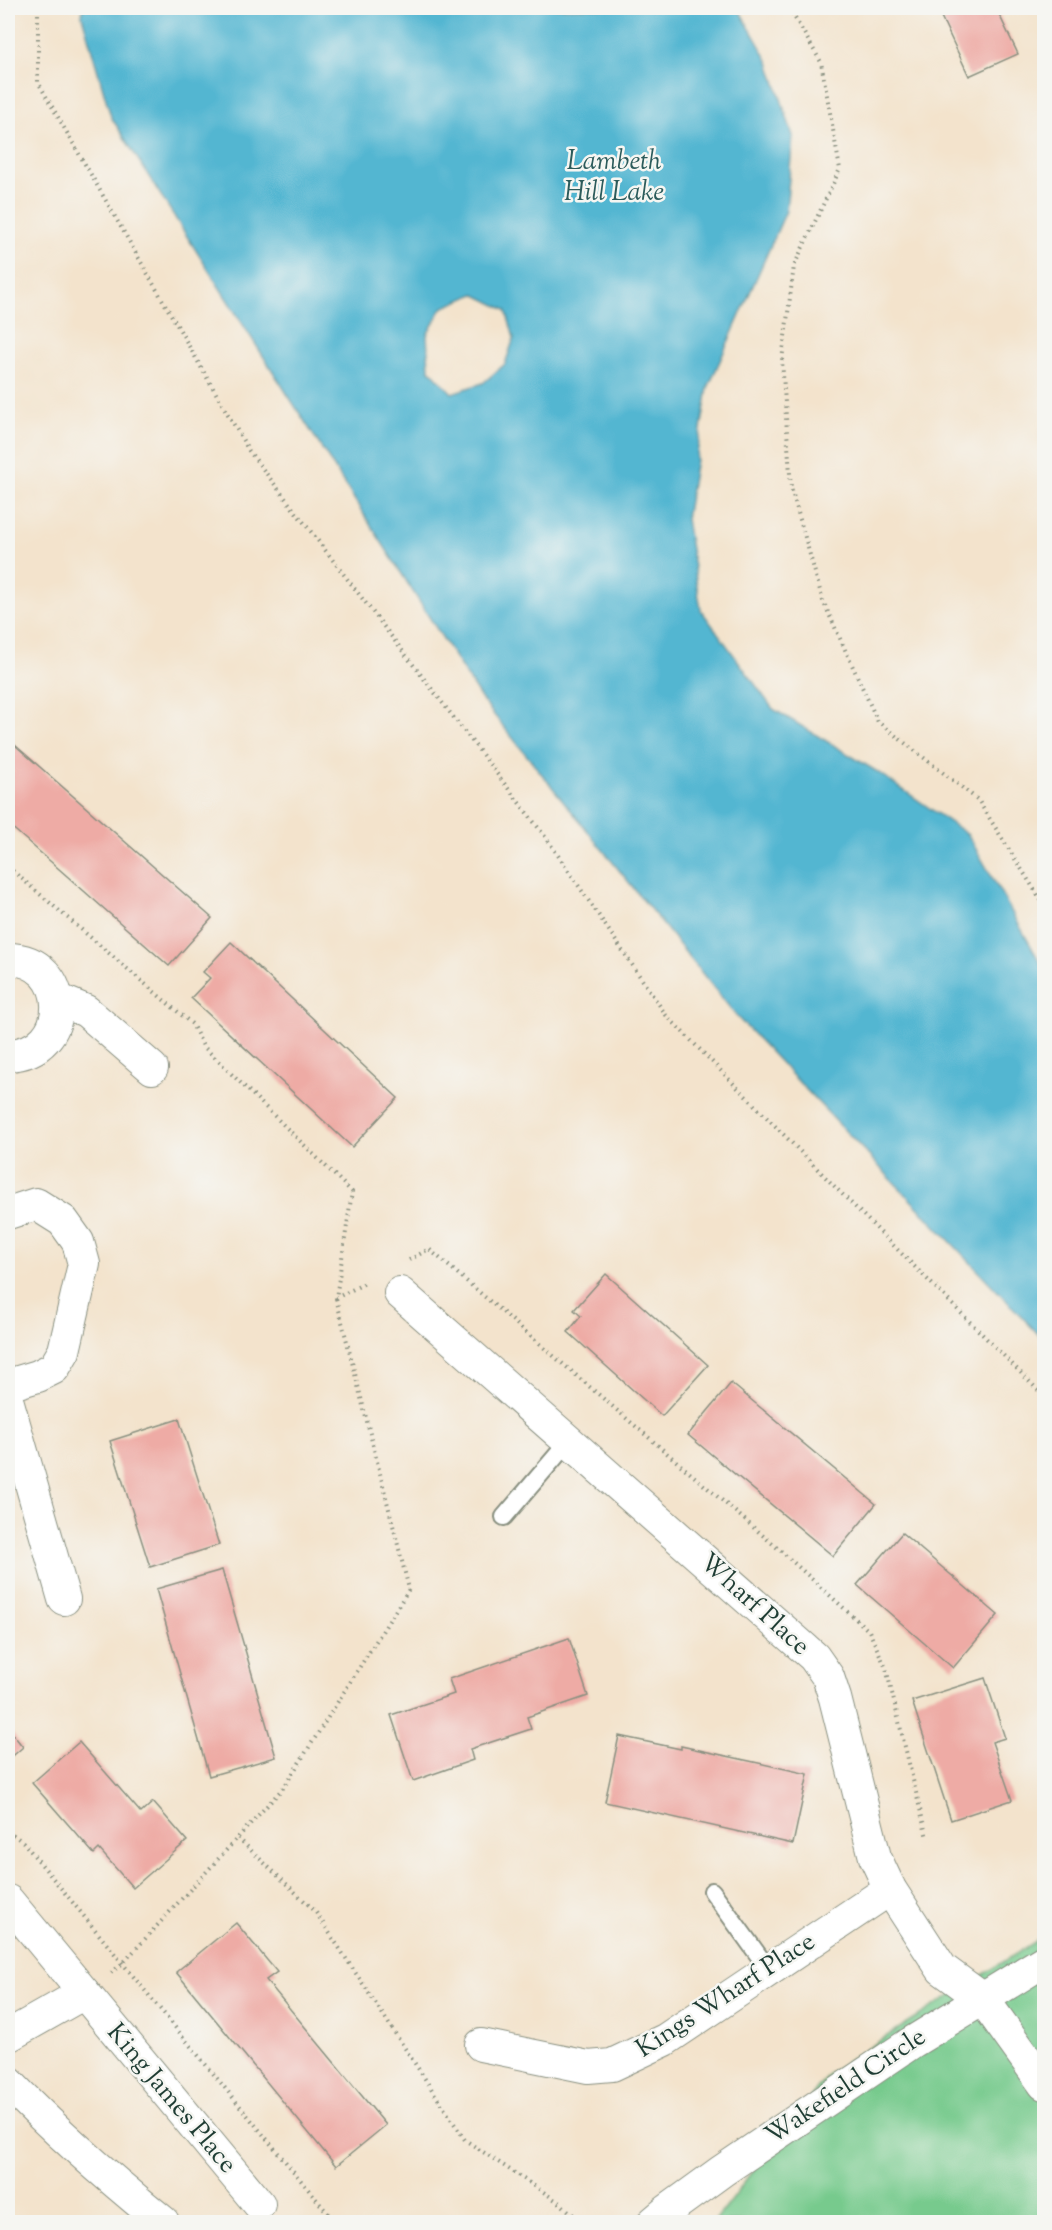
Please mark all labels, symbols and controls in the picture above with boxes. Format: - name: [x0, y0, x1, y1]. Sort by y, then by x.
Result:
- water label: Lambeth Hill Lake: [564, 143, 664, 213]
- street label: Wharf Place: [691, 1545, 817, 1665]
- street label: Kings Wharf Place: [629, 1924, 823, 2068]
- street label: King James Place: [97, 2016, 245, 2182]
- street label: Wakefield Circle: [758, 2019, 934, 2155]

